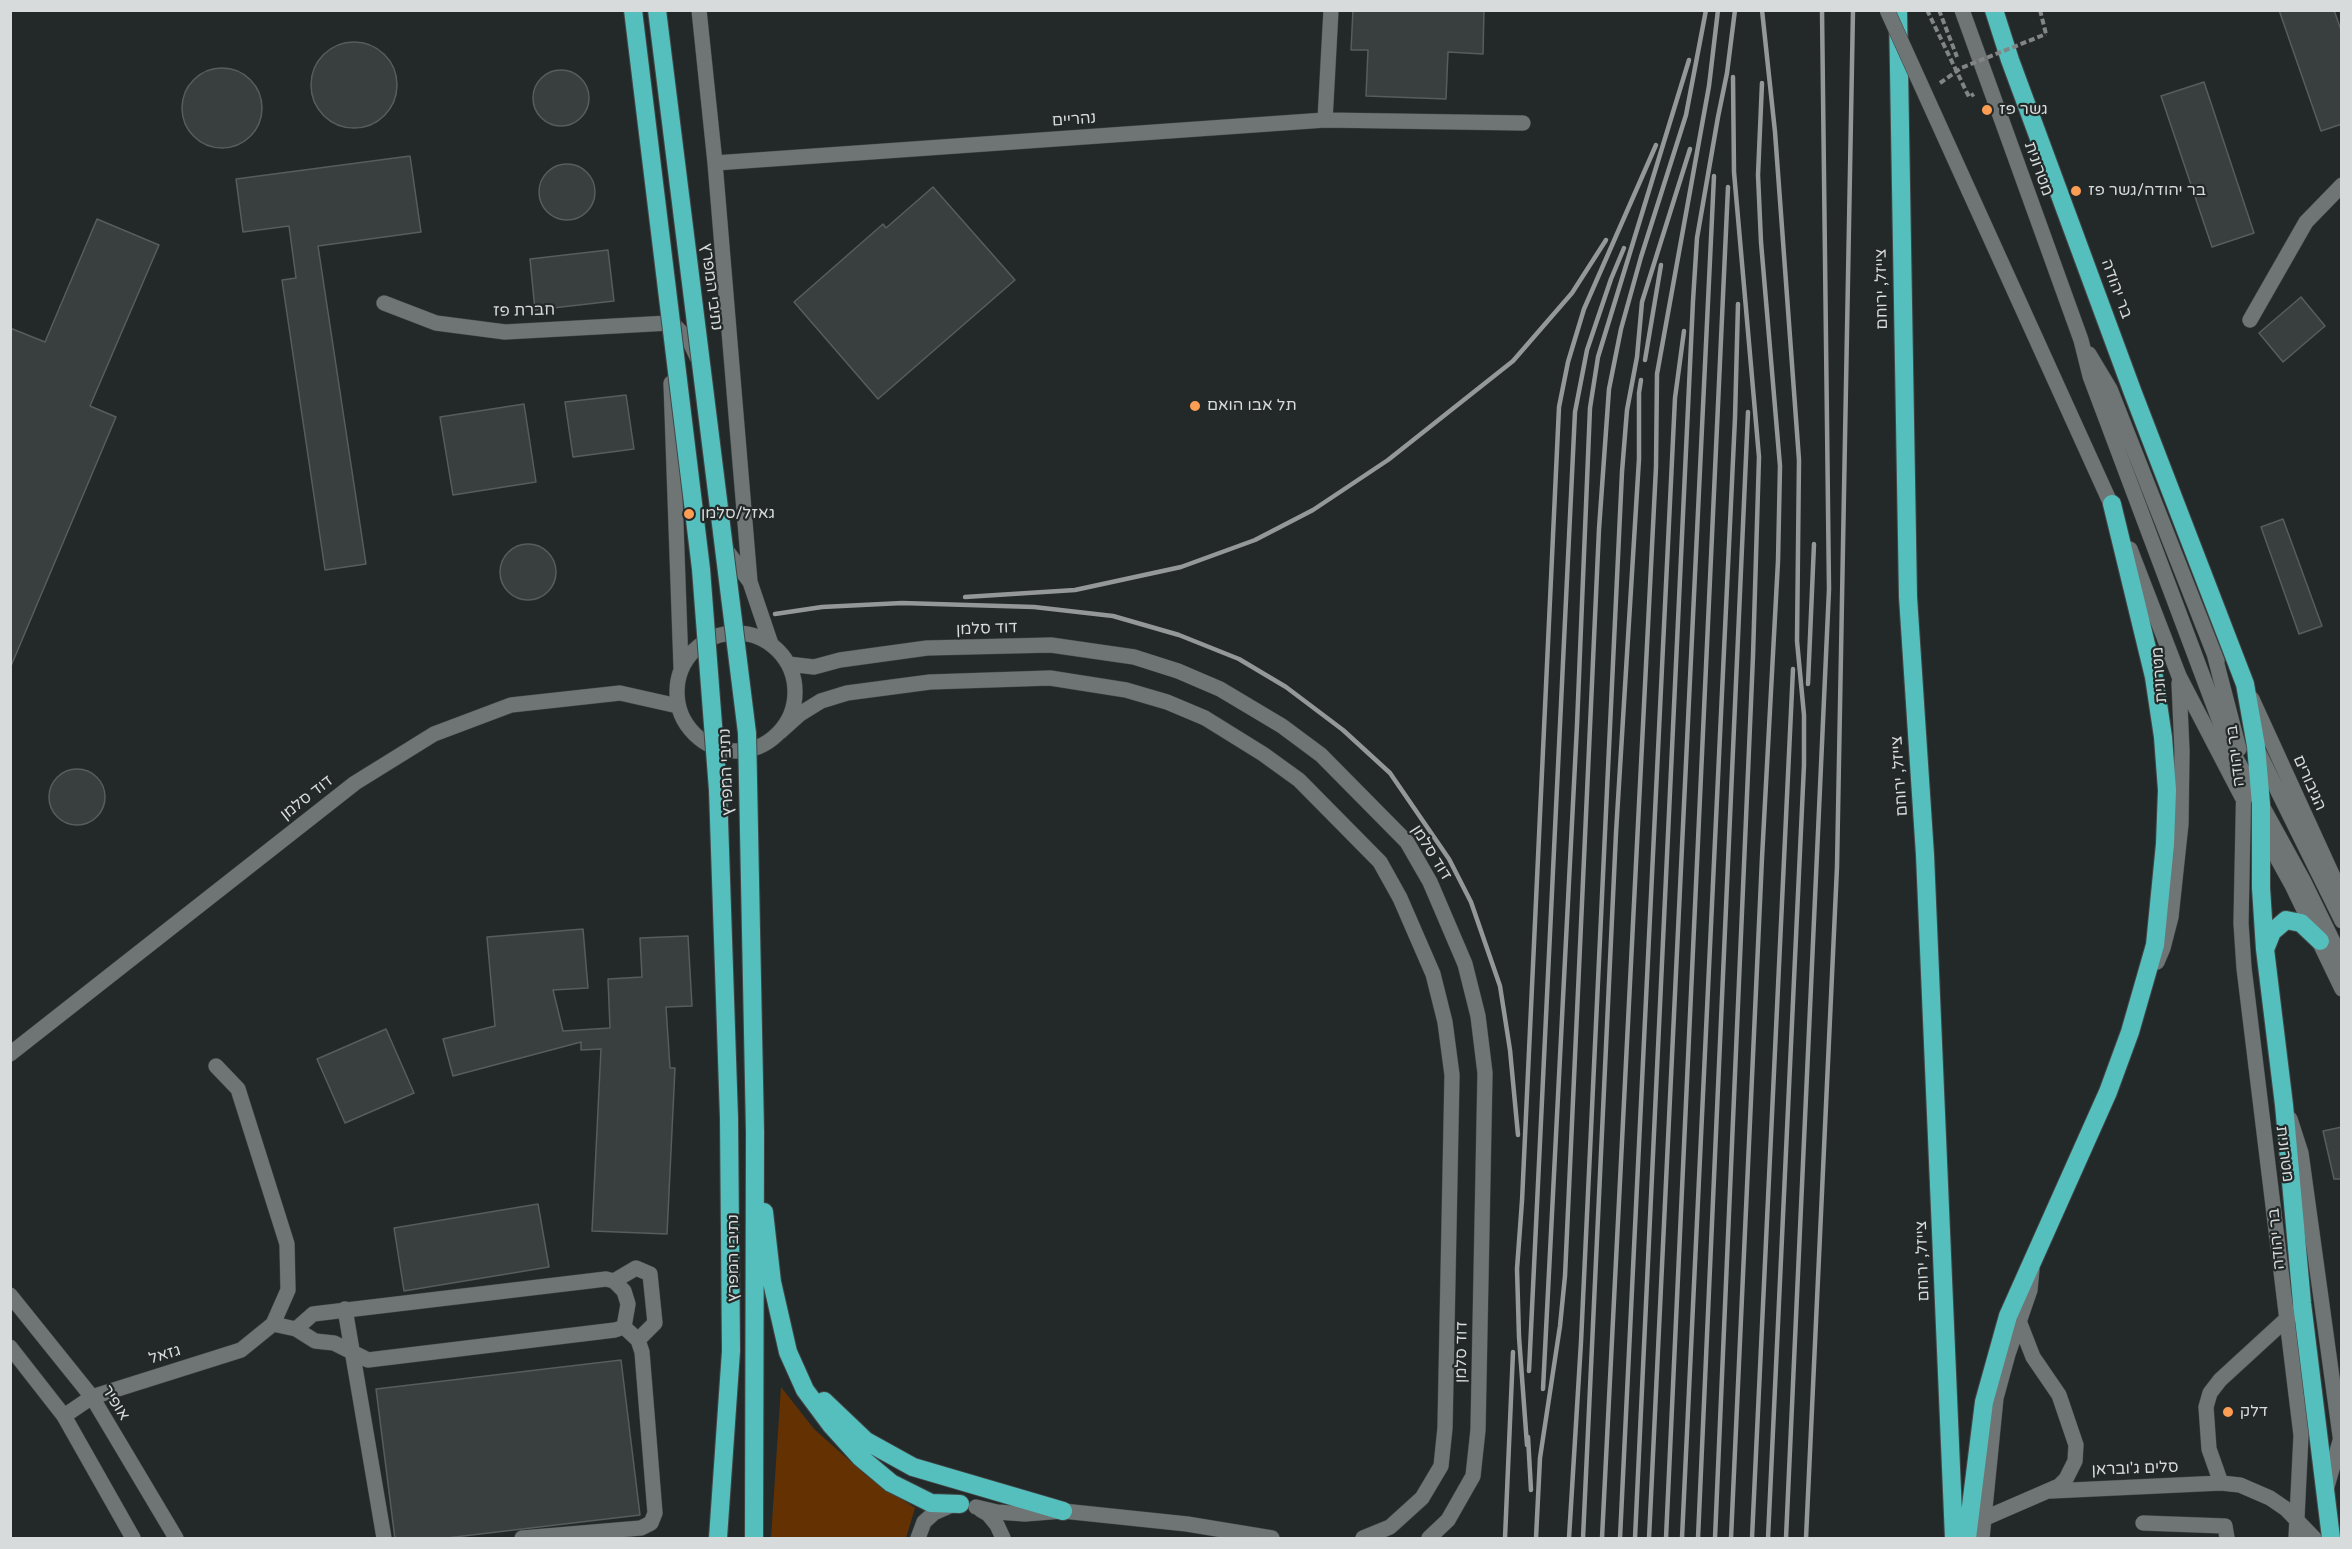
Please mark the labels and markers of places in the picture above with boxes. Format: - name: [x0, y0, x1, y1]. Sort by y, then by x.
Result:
- place label: גשר פז: [1999, 100, 2048, 120]
- marker: גשר פז: [1980, 103, 1994, 117]
- place label: בר יהודה/גשר פז: [2088, 181, 2206, 201]
- marker: בר יהודה/גשר פז: [2069, 184, 2083, 198]
- place label: תל אבו הואם: [1207, 396, 1297, 416]
- marker: תל אבו הואם: [1188, 399, 1202, 413]
- place label: גאזל/סלמן: [701, 504, 775, 524]
- marker: גאזל/סלמן: [682, 507, 696, 521]
- place label: דלק: [2240, 1402, 2268, 1422]
- marker: דלק: [2221, 1405, 2235, 1419]

